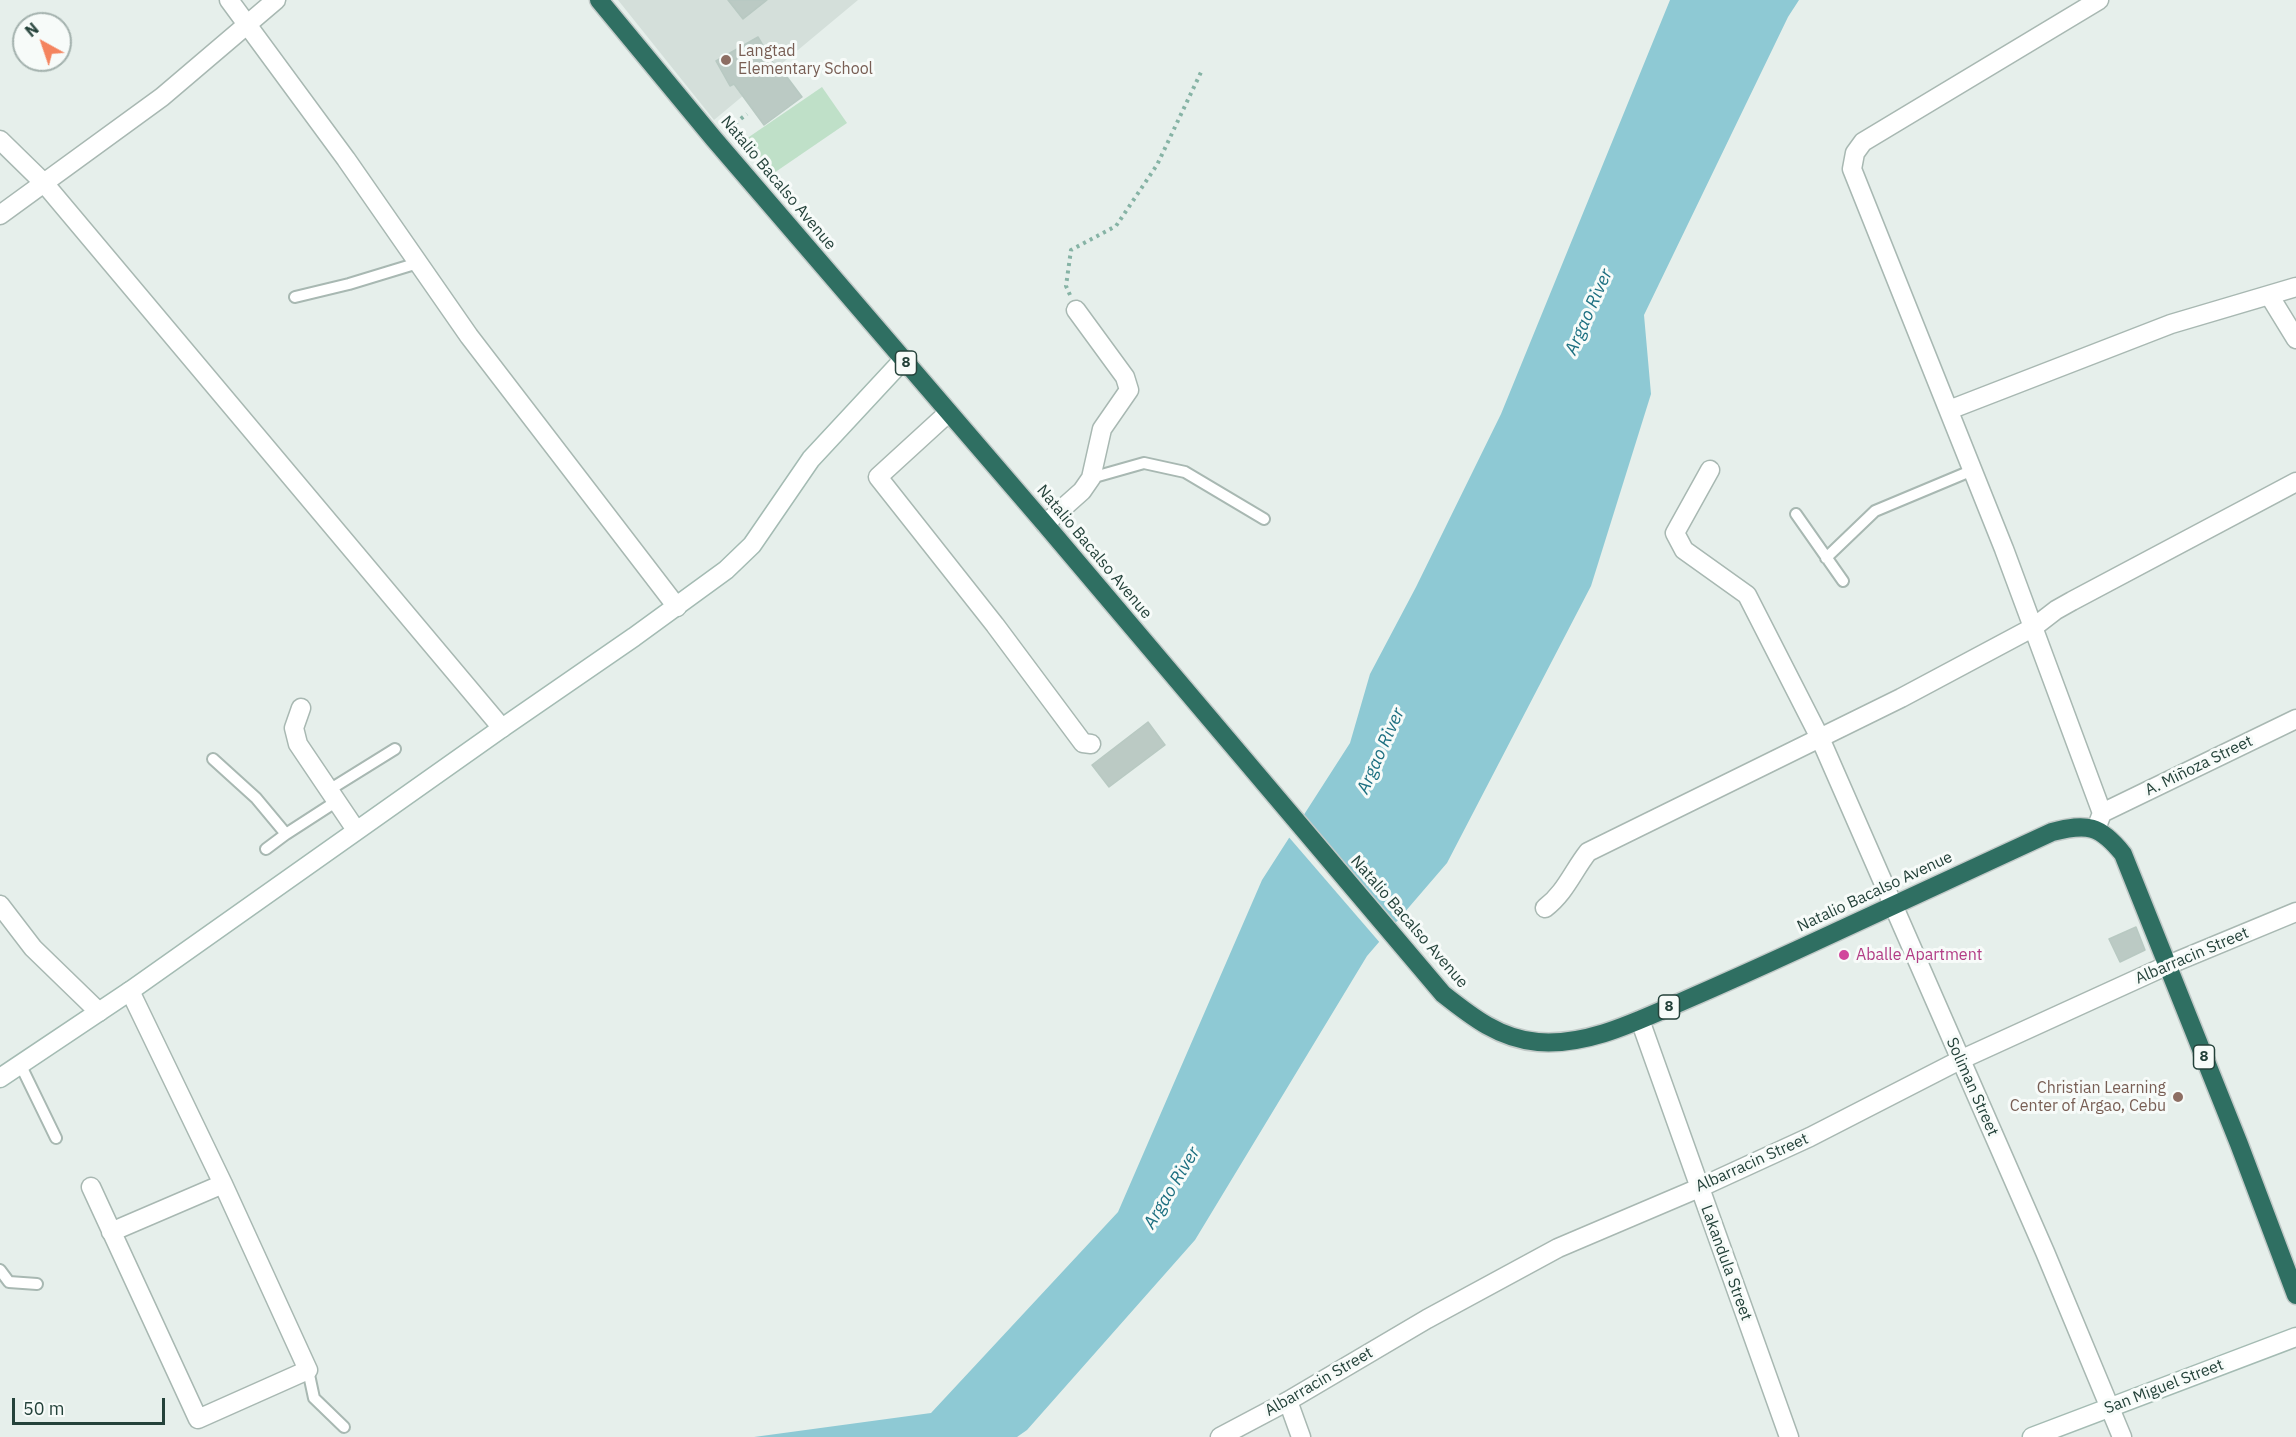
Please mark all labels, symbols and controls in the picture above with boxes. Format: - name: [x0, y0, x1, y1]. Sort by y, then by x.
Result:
- north arrow: [12, 12, 72, 72]
- text: N: [21, 18, 43, 41]
- place label: Langtad Elementary School: [738, 41, 873, 79]
- marker: Langtad Elementary School: [719, 53, 733, 67]
- street label: Natalio Bacalso Avenue: [716, 112, 840, 254]
- water label: Argao River: [1561, 266, 1617, 358]
- road number: 8: [896, 351, 916, 375]
- street label: Natalio Bacalso Avenue: [1032, 481, 1156, 623]
- water label: Argao River: [1353, 705, 1409, 797]
- street label: A. Miñoza Street: [2142, 732, 2256, 800]
- street label: Natalio Bacalso Avenue: [1794, 848, 1956, 936]
- street label: Natalio Bacalso Avenue: [1346, 852, 1472, 992]
- street label: Albarracin Street: [2132, 923, 2252, 989]
- place label: Aballe Apartment: [1856, 945, 1982, 965]
- marker: Aballe Apartment: [1837, 948, 1851, 962]
- road number: 8: [1658, 995, 1680, 1019]
- street label: Soliman Street: [1942, 1035, 2002, 1139]
- road number: 8: [2194, 1045, 2214, 1069]
- place label: Christian Learning Center of Argao, Cebu: [2010, 1078, 2166, 1116]
- marker: Christian Learning Center of Argao, Cebu: [2171, 1090, 2185, 1104]
- street label: Albarracin Street: [1693, 1130, 1811, 1196]
- water label: Argao River: [1139, 1143, 1205, 1233]
- street label: Lakandula Street: [1696, 1203, 1756, 1323]
- street label: Albarracin Street: [1262, 1343, 1376, 1421]
- street label: San Miguel Street: [2102, 1355, 2226, 1419]
- scale bar: [15, 1386, 168, 1424]
- text: 50 m: [23, 1397, 65, 1420]

